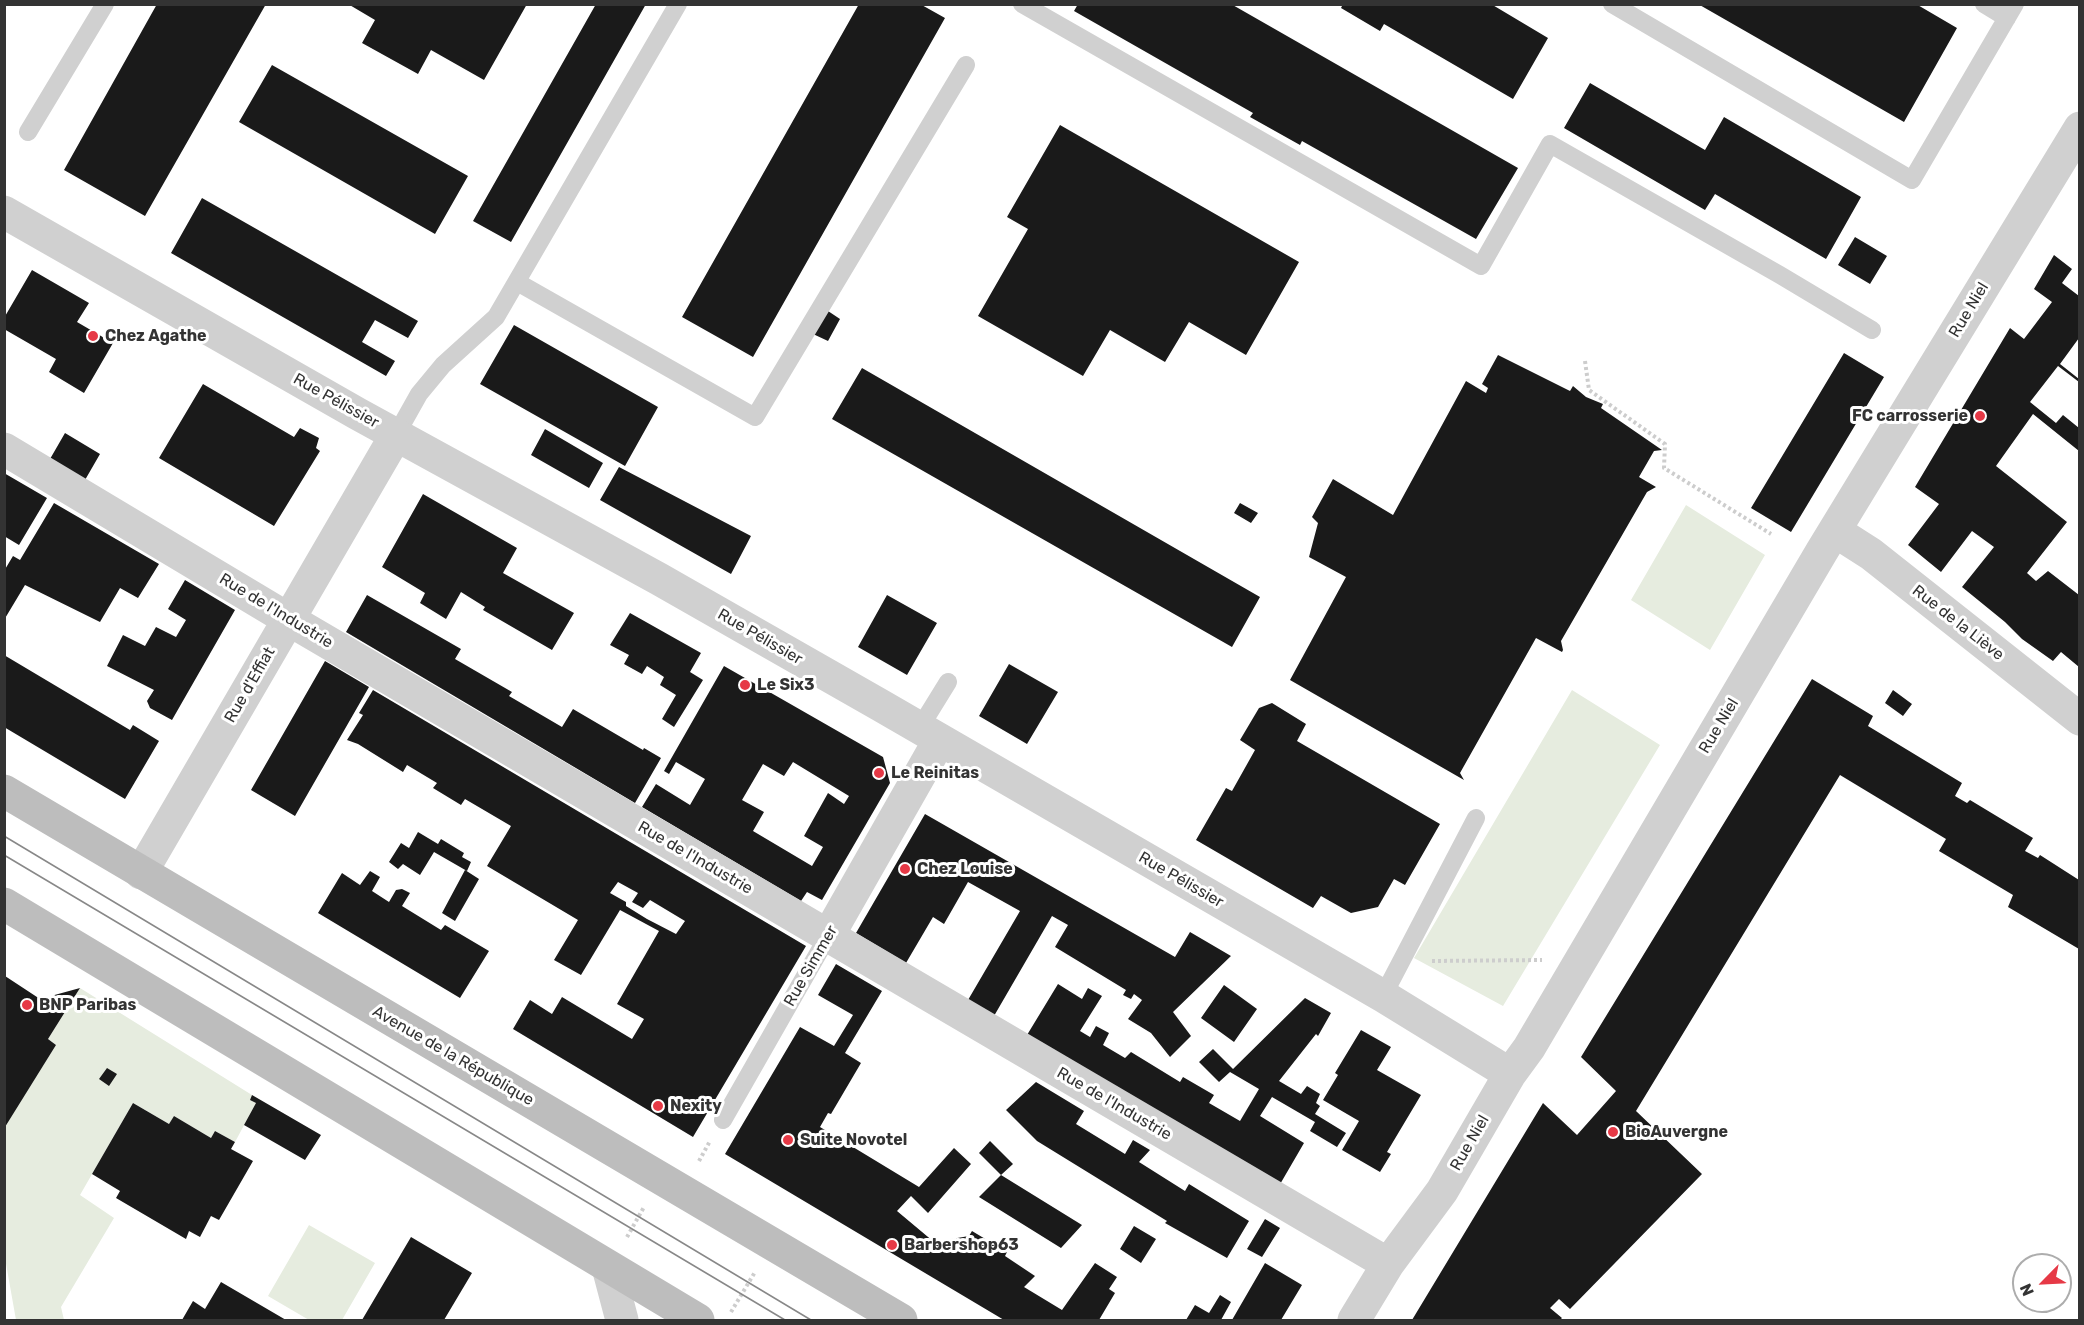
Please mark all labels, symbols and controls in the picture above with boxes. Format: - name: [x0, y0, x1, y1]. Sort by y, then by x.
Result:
- street label: Rue Niel: [1945, 279, 1993, 341]
- place label: Chez Agathe: [105, 326, 207, 346]
- marker: Chez Agathe: [86, 329, 100, 343]
- street label: Rue Pélissier: [290, 370, 382, 432]
- place label: FC carrosserie: [1852, 406, 1968, 426]
- marker: FC carrosserie: [1973, 409, 1987, 423]
- street label: Rue de l'Industrie: [216, 569, 336, 653]
- street label: Rue de la Liève: [1908, 581, 2008, 665]
- street label: Rue Pélissier: [714, 605, 806, 669]
- street label: Rue d'Effiat: [221, 644, 279, 726]
- place label: Le Six3: [757, 675, 815, 695]
- marker: Le Six3: [738, 678, 752, 692]
- street label: Rue Niel: [1695, 695, 1743, 757]
- place label: Le Reinitas: [891, 763, 979, 783]
- marker: Le Reinitas: [872, 766, 886, 780]
- street label: Rue de l'Industrie: [634, 817, 756, 899]
- street label: Rue Pélissier: [1135, 848, 1227, 912]
- place label: Chez Louise: [917, 859, 1013, 879]
- marker: Chez Louise: [898, 862, 912, 876]
- street label: Rue Simmer: [780, 922, 842, 1010]
- place label: BNP Paribas: [39, 995, 136, 1015]
- marker: BNP Paribas: [20, 998, 34, 1012]
- street label: Avenue de la République: [369, 1002, 537, 1110]
- street label: Rue de l'Industrie: [1053, 1063, 1175, 1145]
- place label: Nexity: [670, 1096, 722, 1116]
- marker: Nexity: [651, 1099, 665, 1113]
- street label: Rue Niel: [1446, 1112, 1494, 1174]
- place label: BioAuvergne: [1625, 1122, 1728, 1142]
- marker: BioAuvergne: [1606, 1125, 1620, 1139]
- place label: Suite Novotel: [800, 1130, 907, 1150]
- marker: Suite Novotel: [781, 1133, 795, 1147]
- place label: Barbershop63: [904, 1235, 1019, 1255]
- marker: Barbershop63: [885, 1238, 899, 1252]
- north arrow: [2012, 1253, 2072, 1313]
- text: N: [2016, 1281, 2038, 1299]

